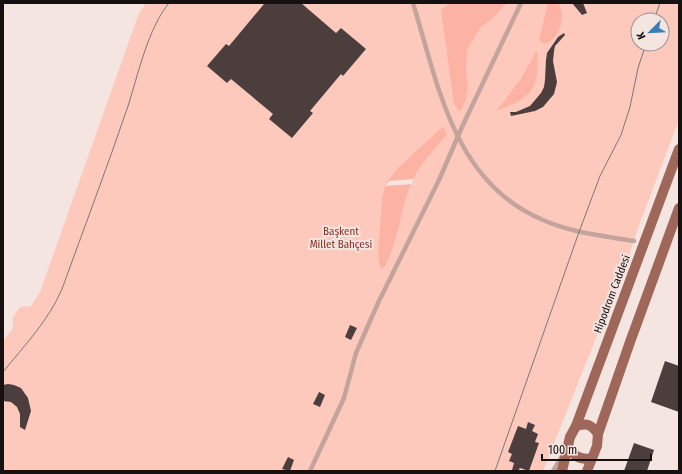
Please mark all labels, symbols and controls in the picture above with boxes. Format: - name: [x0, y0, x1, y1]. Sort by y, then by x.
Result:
- north arrow: [630, 12, 670, 52]
- text: K: [634, 30, 649, 41]
- park label: Başkent Millet Bahçesi: [310, 225, 373, 251]
- street label: Hipodrom Caddesi: [591, 253, 633, 335]
- scale bar: [542, 436, 651, 462]
- text: 100 m: [548, 443, 577, 457]

